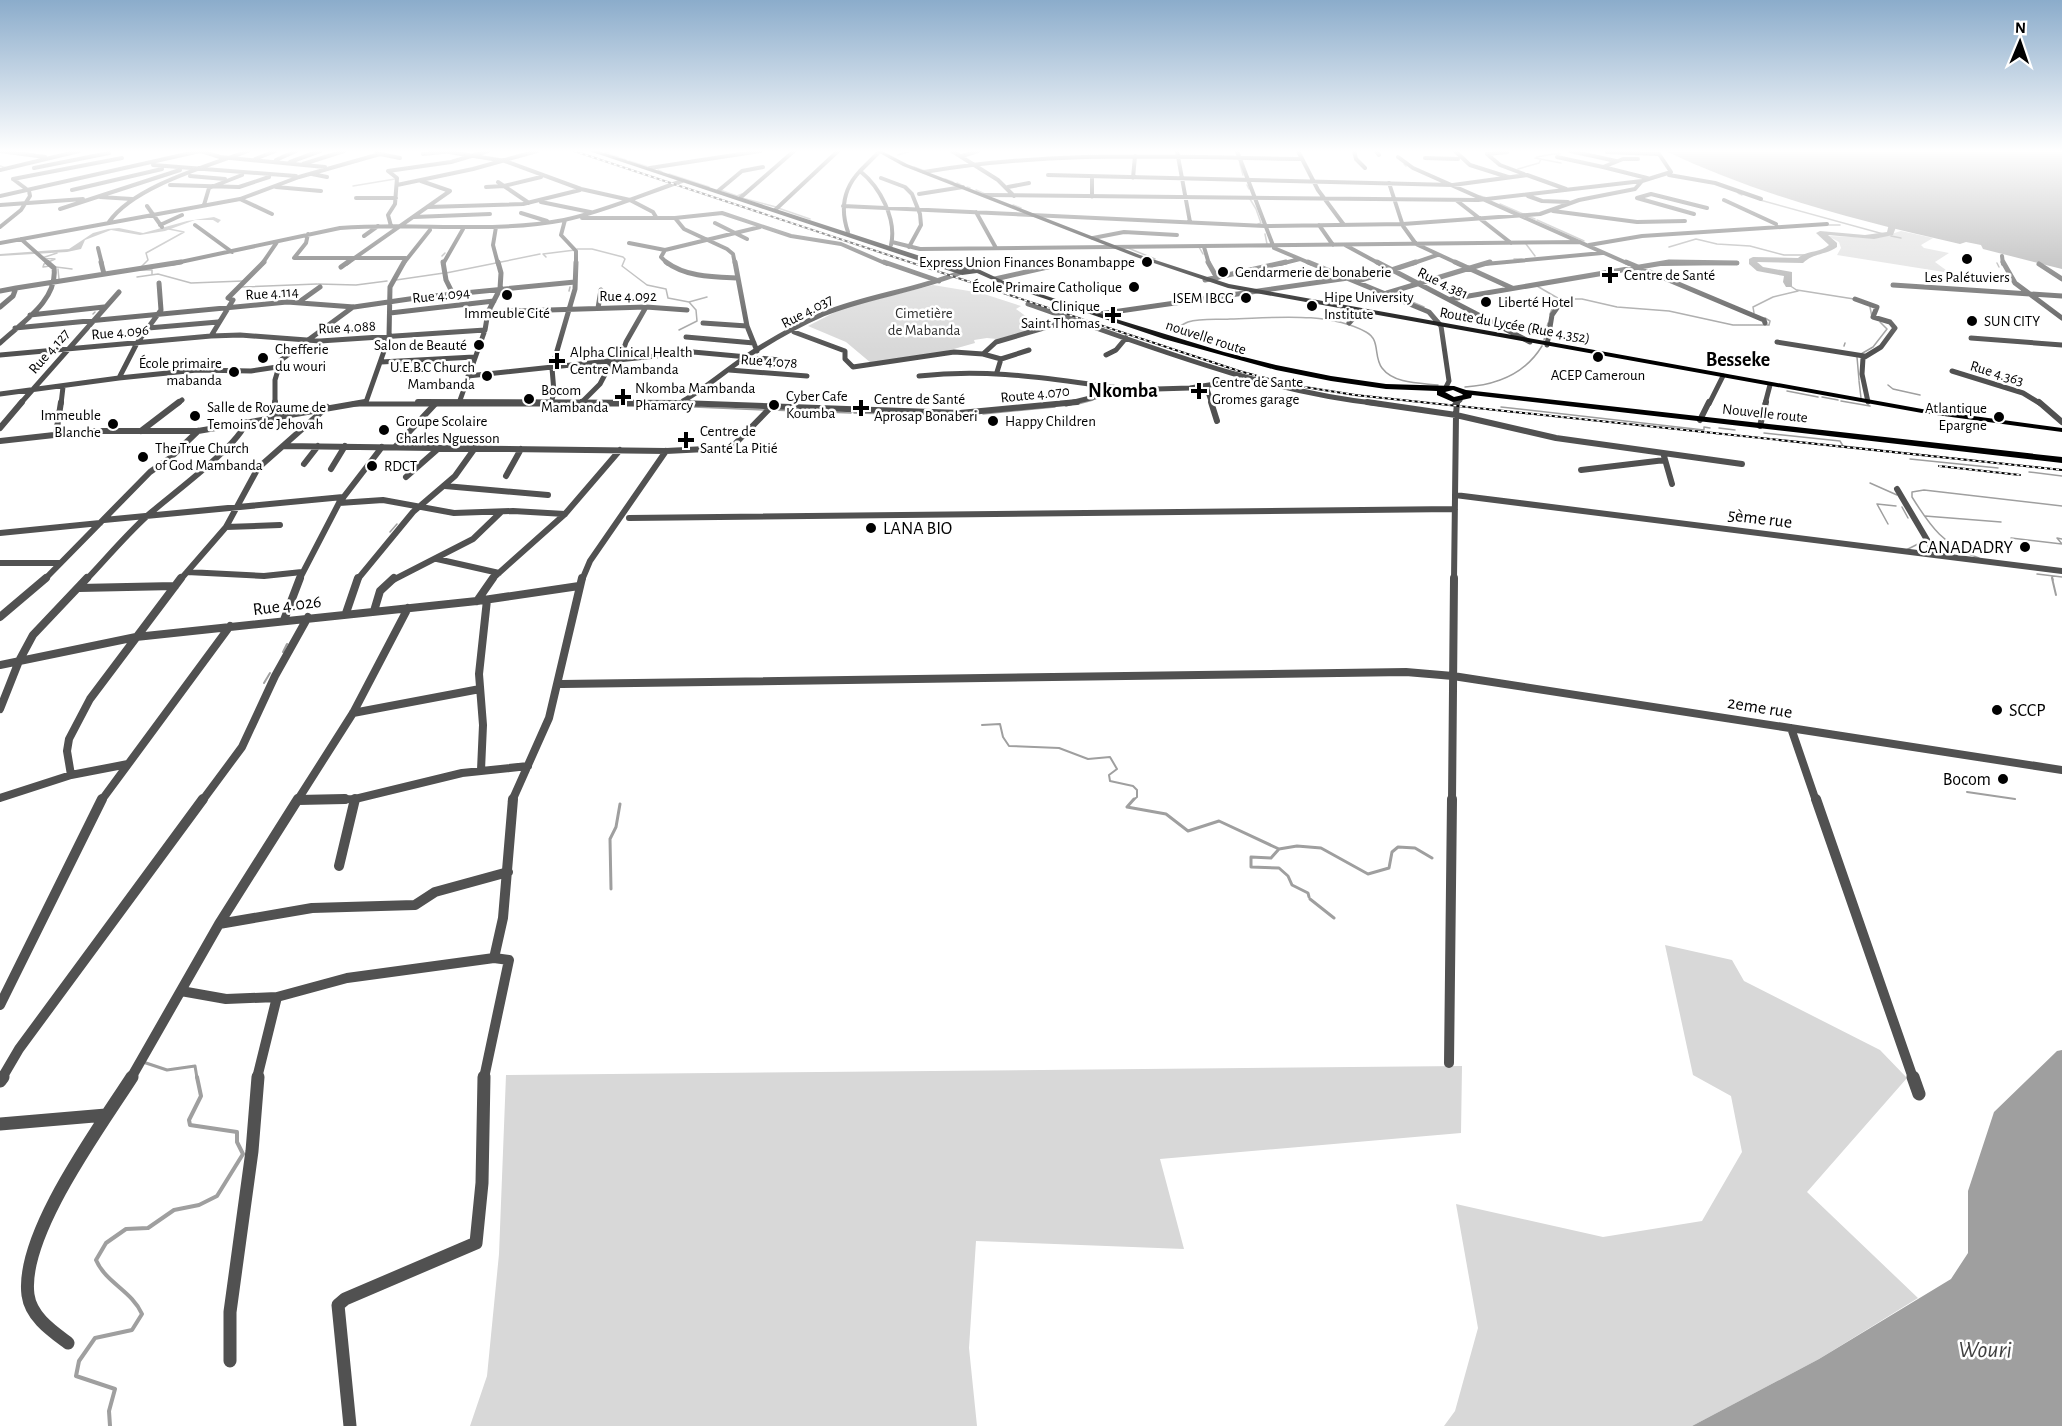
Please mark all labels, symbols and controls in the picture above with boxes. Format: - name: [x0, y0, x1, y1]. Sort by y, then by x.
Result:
- north arrow: [1990, 12, 2050, 72]
- text: N: [2015, 20, 2026, 36]
- marker: Les Palétuviers: [1960, 252, 1974, 266]
- place label: Express Union Finances Bonambappe: [919, 255, 1135, 270]
- marker: Express Union Finances Bonambappe: [1140, 255, 1154, 269]
- marker: Gendarmerie de bonaberie: [1216, 265, 1230, 279]
- place label: Gendarmerie de bonaberie: [1235, 265, 1391, 280]
- street label: Rue 4.381: [1415, 265, 1470, 302]
- marker: Centre de Santé: [1601, 266, 1619, 284]
- place label: Centre de Santé: [1624, 268, 1715, 283]
- place label: Les Palétuviers: [1924, 270, 2010, 285]
- place label: École Primaire Catholique: [972, 278, 1122, 295]
- marker: École Primaire Catholique: [1127, 280, 1141, 294]
- street label: Rue 4.114: [245, 284, 299, 303]
- street label: Rue 4.094: [411, 285, 471, 306]
- marker: Immeuble Cité: [500, 288, 514, 302]
- street label: Rue 4.092: [599, 289, 657, 304]
- place label: Hipe University Institute: [1324, 290, 1414, 322]
- place label: ISEM IBCG: [1172, 291, 1234, 306]
- marker: ISEM IBCG: [1239, 291, 1253, 305]
- street label: Rue 4.037: [779, 292, 836, 331]
- marker: Liberté Hotel: [1479, 295, 1493, 309]
- place label: Liberté Hotel: [1498, 295, 1574, 310]
- place label: Clinique Saint Thomas: [1021, 299, 1100, 331]
- marker: Hipe University Institute: [1305, 299, 1319, 313]
- street label: Route du Lycée (Rue 4.352): [1438, 305, 1591, 346]
- place label: Immeuble Cité: [464, 306, 550, 321]
- park label: Cimetière de Mabanda: [888, 306, 960, 338]
- marker: Clinique Saint Thomas: [1104, 306, 1122, 324]
- marker: SUN CITY: [1965, 314, 1979, 328]
- place label: SUN CITY: [1984, 314, 2040, 329]
- street label: nouvelle route: [1164, 317, 1248, 358]
- street label: Rue 4.088: [318, 318, 376, 337]
- street label: Rue 4.096: [91, 323, 149, 342]
- street label: Rue 4.127: [26, 326, 73, 377]
- place label: Salon de Beauté: [374, 338, 467, 353]
- marker: Salon de Beauté: [472, 338, 486, 352]
- place label: Chefferie du wouri: [275, 342, 329, 374]
- place label: Alpha Clinical Health Centre Mambanda: [570, 345, 693, 377]
- marker: ACEP Cameroun: [1591, 350, 1605, 364]
- district label: Besseke: [1706, 350, 1770, 370]
- marker: Chefferie du wouri: [256, 351, 270, 365]
- marker: Alpha Clinical Health Centre Mambanda: [548, 352, 566, 370]
- street label: Rue 4.078: [740, 352, 798, 371]
- place label: École primaire mabanda: [139, 354, 222, 388]
- street label: Rue 4.363: [1968, 358, 2025, 389]
- place label: U.E.B.C Church Mambanda: [390, 360, 475, 392]
- marker: École primaire mabanda: [227, 365, 241, 379]
- place label: ACEP Cameroun: [1551, 368, 1645, 383]
- marker: U.E.B.C Church Mambanda: [480, 369, 494, 383]
- place label: Centre de Sante Gromes garage: [1212, 375, 1303, 407]
- place label: Nkomba Mambanda Phamarcy: [635, 381, 756, 413]
- district label: Nkomba: [1088, 381, 1158, 401]
- marker: Centre de Sante Gromes garage: [1190, 382, 1208, 400]
- place label: Bocom Mambanda: [541, 383, 608, 415]
- street label: Route 4.070: [1000, 383, 1070, 406]
- place label: Cyber Cafe Koumba: [786, 389, 848, 421]
- marker: Nkomba Mambanda Phamarcy: [616, 390, 630, 404]
- marker: Bocom Mambanda: [522, 392, 536, 406]
- place label: Centre de Santé Aprosap Bonaberi: [874, 392, 978, 424]
- marker: Cyber Cafe Koumba: [767, 398, 781, 412]
- marker: Centre de Santé Aprosap Bonaberi: [852, 399, 870, 417]
- place label: Salle de Royaume de Temoins de Jehovah: [207, 400, 326, 432]
- place label: Atlantique Epargne: [1925, 401, 1987, 433]
- street label: Nouvelle route: [1721, 402, 1809, 425]
- place label: Immeuble Blanche: [40, 408, 101, 440]
- marker: Salle de Royaume de Temoins de Jehovah: [188, 409, 202, 423]
- marker: Atlantique Epargne: [1992, 410, 2006, 424]
- place label: Groupe Scolaire Charles Nguesson: [396, 414, 500, 446]
- marker: Happy Children: [986, 414, 1000, 428]
- place label: Happy Children: [1005, 414, 1096, 429]
- marker: Immeuble Blanche: [106, 417, 120, 431]
- marker: Groupe Scolaire Charles Nguesson: [377, 423, 391, 437]
- place label: Centre de Santé La Pitié: [700, 424, 778, 456]
- marker: Centre de Santé La Pitié: [677, 431, 695, 449]
- place label: The True Church of God Mambanda: [155, 441, 263, 473]
- marker: The True Church of God Mambanda: [136, 450, 150, 464]
- marker: RDCT: [365, 459, 379, 473]
- place label: RDCT: [384, 459, 418, 474]
- street label: 5ème rue: [1727, 506, 1793, 532]
- place label: LANA BIO: [883, 520, 952, 538]
- marker: LANA BIO: [864, 521, 878, 535]
- place label: CANADADRY: [1918, 539, 2013, 557]
- marker: CANADADRY: [2018, 540, 2032, 554]
- street label: Rue 4.026: [252, 593, 322, 619]
- street label: 2eme rue: [1726, 694, 1794, 722]
- place label: SCCP: [2009, 702, 2046, 720]
- marker: SCCP: [1990, 703, 2004, 717]
- place label: Bocom: [1943, 771, 1991, 789]
- marker: Bocom: [1996, 772, 2010, 786]
- water label: Wouri: [1958, 1338, 2012, 1362]

